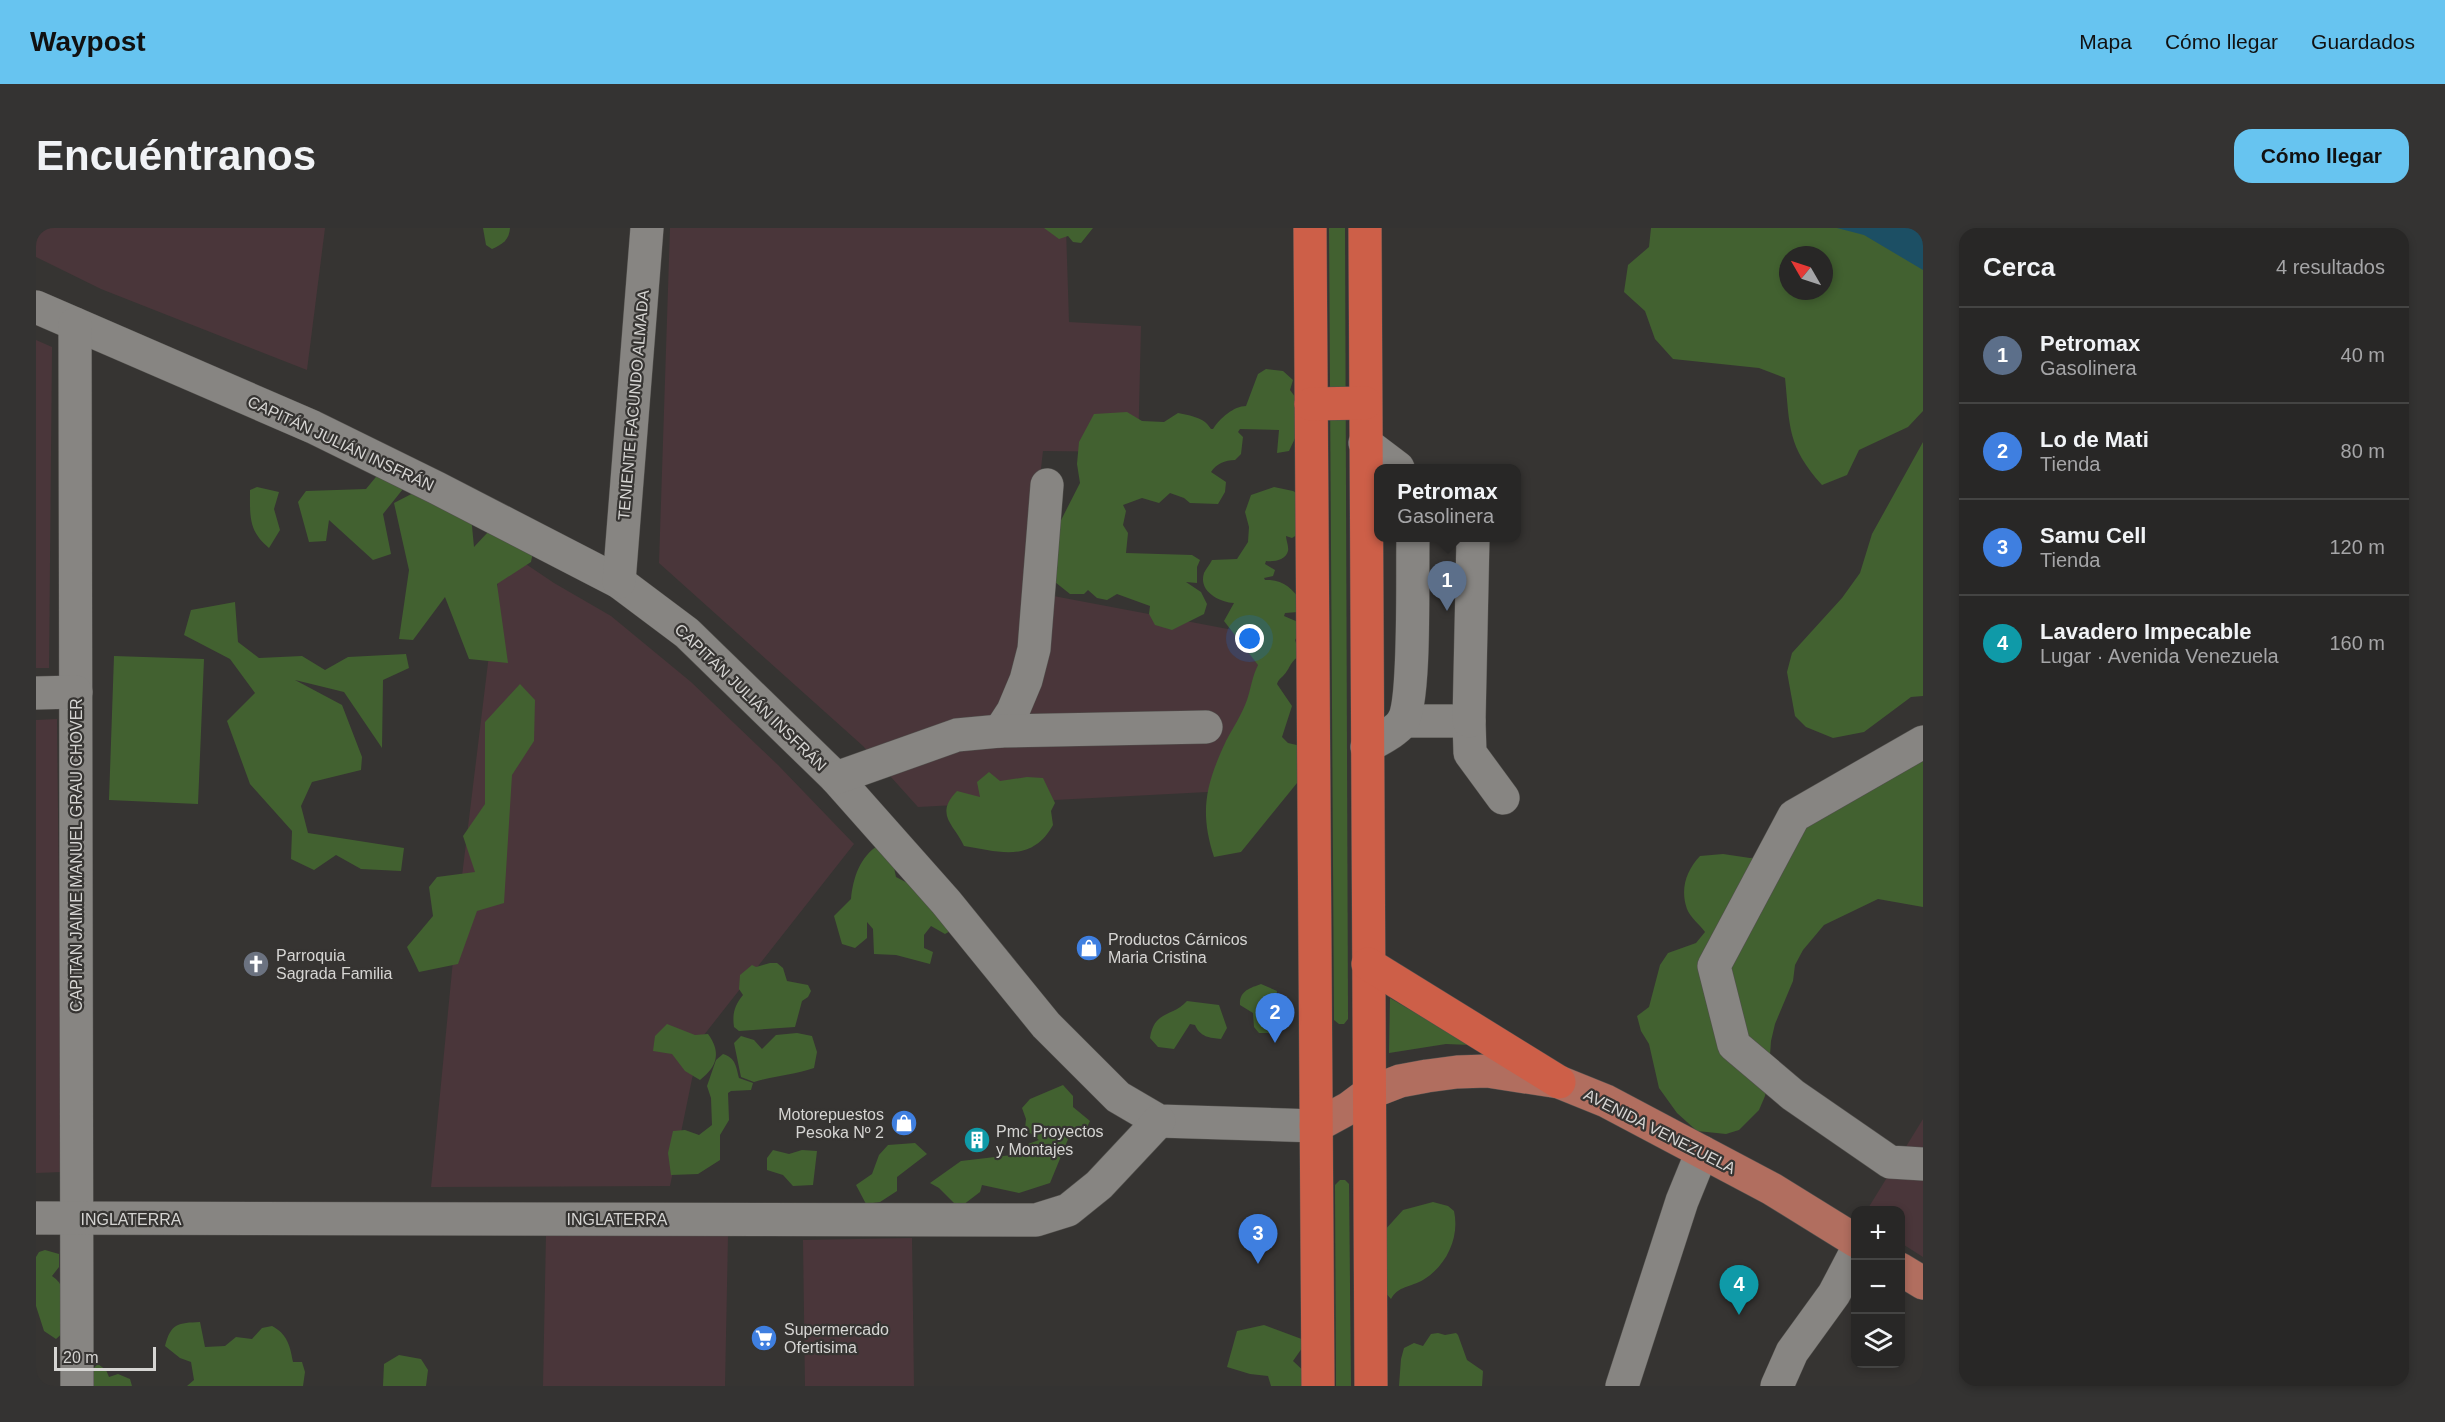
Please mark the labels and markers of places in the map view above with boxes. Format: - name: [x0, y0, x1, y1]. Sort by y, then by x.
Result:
- pin: 1: [1428, 562, 1466, 611]
- place label: Productos Cárnicos Maria Cristina: [1108, 931, 1248, 966]
- shop icon: Productos Cárnicos Maria Cristina: [1074, 933, 1104, 963]
- place label: Parroquia Sagrada Familia: [276, 947, 393, 982]
- church icon: Parroquia Sagrada Familia: [241, 949, 271, 979]
- pin: 2: [1256, 994, 1294, 1043]
- place label: Motorepuestos Pesoka Nº 2: [778, 1106, 884, 1141]
- shop icon: Motorepuestos Pesoka Nº 2: [889, 1108, 919, 1138]
- place label: Pmc Proyectos y Montajes: [996, 1123, 1104, 1158]
- building icon: Pmc Proyectos y Montajes: [962, 1125, 992, 1155]
- pin: 3: [1238, 1214, 1278, 1264]
- pin: 4: [1720, 1266, 1758, 1315]
- place label: Supermercado Ofertisima: [784, 1321, 889, 1356]
- supermarket icon: Supermercado Ofertisima: [749, 1323, 779, 1353]

